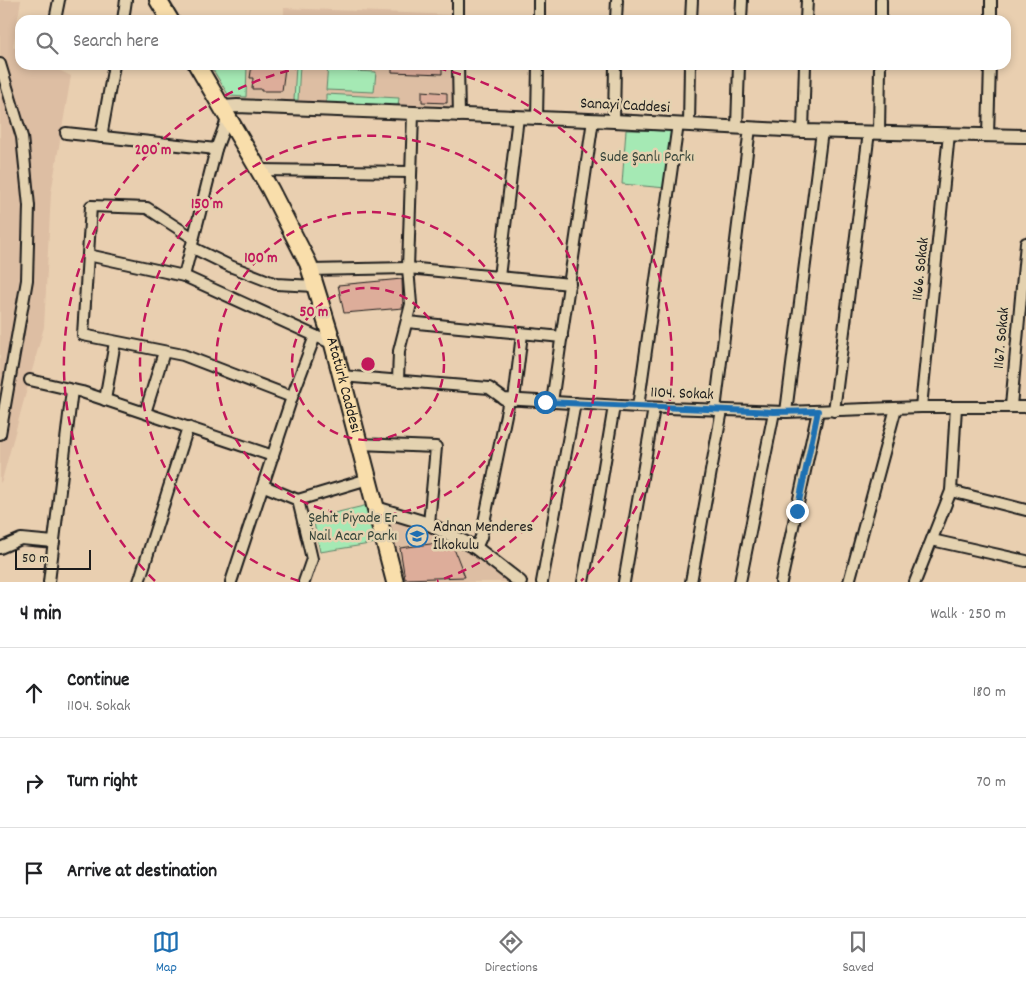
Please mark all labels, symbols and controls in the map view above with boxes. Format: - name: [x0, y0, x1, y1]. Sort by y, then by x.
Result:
- search box: [15, 15, 1011, 70]
- icon: search: [33, 29, 61, 57]
- text: Search here: [73, 29, 159, 56]
- street label: Sanayi Caddesi: [580, 92, 670, 120]
- text: 200 m: [135, 140, 171, 162]
- park label: Sude Şanlı Parkı: [600, 146, 694, 169]
- text: 150 m: [191, 194, 223, 216]
- street label: 1166. Sokak: [906, 236, 936, 302]
- text: 100 m: [244, 248, 278, 270]
- text: 50 m: [300, 302, 328, 324]
- street label: 1167. Sokak: [988, 306, 1016, 370]
- street label: Atatürk Caddesi: [320, 334, 367, 435]
- centre of rings: [359, 355, 377, 373]
- street label: 1104. Sokak: [650, 381, 714, 407]
- route start: [534, 391, 557, 414]
- route end: [786, 500, 809, 523]
- park label: Şehit Piyade Er Nail Acar Parkı: [308, 507, 398, 548]
- place label: Adnan Menderes İlkokulu: [433, 516, 534, 557]
- school or university icon: Adnan Menderes İlkokulu: [405, 524, 429, 548]
- scale bar: [15, 547, 91, 570]
- text: 50 m: [22, 549, 49, 569]
- text: 4 min: [20, 600, 62, 630]
- text: Walk · 250 m: [930, 603, 1006, 626]
- text: Continue: [67, 668, 129, 695]
- icon: ahead: [20, 679, 48, 707]
- text: 180 m: [973, 681, 1006, 704]
- text: 1104. Sokak: [67, 695, 131, 718]
- icon: right: [20, 769, 48, 797]
- text: Turn right: [67, 769, 138, 796]
- text: 70 m: [976, 771, 1006, 794]
- icon: arrive: [20, 859, 48, 887]
- text: Arrive at destination: [67, 859, 217, 886]
- tab: Map: [152, 928, 180, 978]
- tab: Directions: [485, 928, 538, 978]
- tab: Saved: [842, 928, 874, 978]

